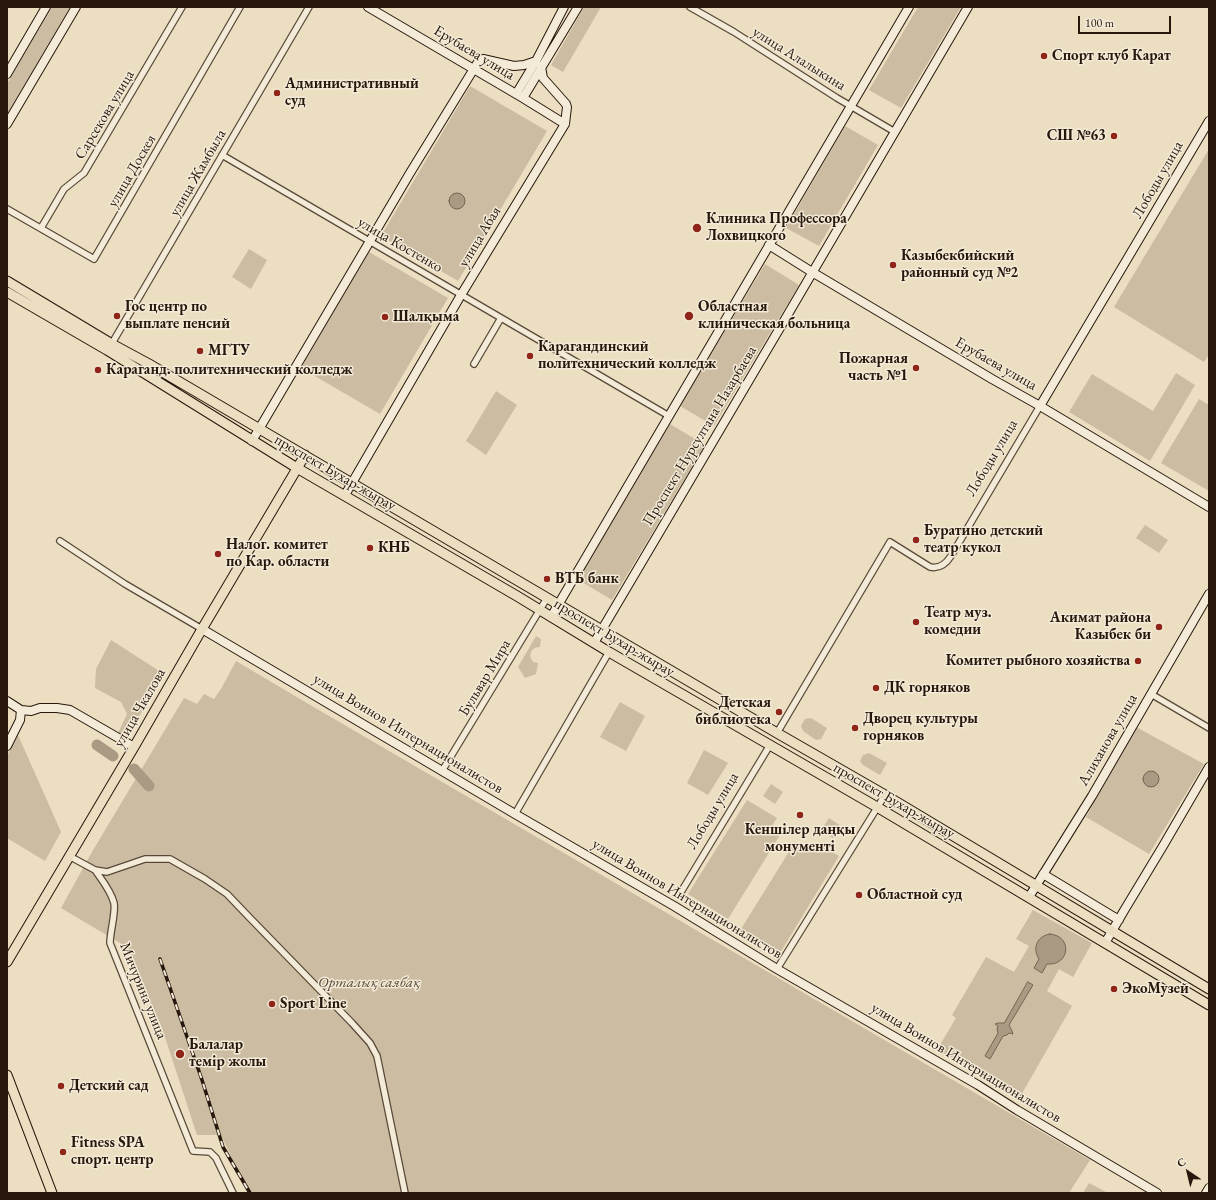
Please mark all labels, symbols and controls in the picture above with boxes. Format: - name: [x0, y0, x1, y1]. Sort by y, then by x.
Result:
- scale bar: [1080, 8, 1173, 34]
- text: 100 m: [1085, 15, 1114, 31]
- street label: Ерубаева улица: [430, 22, 518, 84]
- street label: улица Алалыкина: [749, 23, 849, 95]
- place label: Спорт клуб Карат: [1052, 47, 1171, 65]
- marker: Спорт клуб Карат: [1039, 51, 1049, 61]
- street label: Сарсекова улица: [71, 67, 139, 163]
- place label: Административный суд: [285, 75, 419, 110]
- marker: Административный суд: [272, 88, 282, 98]
- street label: улица Жамбыла: [166, 126, 230, 220]
- place label: СШ №63: [1047, 127, 1106, 145]
- street label: улица Доскея: [104, 131, 160, 211]
- marker: СШ №63: [1109, 131, 1119, 141]
- street label: Лободы улица: [1129, 138, 1187, 222]
- street label: улица Абая: [455, 203, 505, 271]
- place label: Клиника Профессора Лохвицкого: [706, 210, 847, 245]
- street label: улица Костенко: [354, 213, 446, 277]
- marker: Клиника Профессора Лохвицкого: [691, 222, 703, 234]
- place label: Казыбекбийский районный суд №2: [901, 247, 1018, 282]
- marker: Казыбекбийский районный суд №2: [888, 260, 898, 270]
- place label: Гос центр по выплате пенсий: [125, 298, 230, 333]
- place label: Областная клиническая больница: [698, 298, 850, 333]
- place label: Шалқыма: [393, 308, 459, 326]
- marker: Областная клиническая больница: [683, 310, 695, 322]
- marker: Гос центр по выплате пенсий: [112, 311, 122, 321]
- marker: Шалқыма: [380, 312, 390, 322]
- street label: Ерубаева улица: [952, 333, 1040, 395]
- place label: Карагандинский политехнический колледж: [538, 338, 716, 373]
- place label: МГТУ: [208, 342, 250, 360]
- street label: Проспект Нурсултана Назарбаева: [639, 343, 761, 529]
- marker: МГТУ: [195, 346, 205, 356]
- place label: Пожарная часть №1: [839, 350, 908, 385]
- marker: Карагандинский политехнический колледж: [525, 351, 535, 361]
- place label: Караганд. политехнический колледж: [106, 361, 352, 379]
- marker: Пожарная часть №1: [911, 363, 921, 373]
- marker: Караганд. политехнический колледж: [93, 365, 103, 375]
- street label: Лободы улица: [962, 416, 1022, 500]
- street label: проспект Бухар-жырау: [271, 431, 399, 515]
- place label: Буратино детский театр кукол: [924, 522, 1043, 557]
- marker: Буратино детский театр кукол: [911, 535, 921, 545]
- place label: Налог. комитет по Кар. области: [226, 536, 329, 571]
- place label: КНБ: [378, 539, 410, 557]
- marker: КНБ: [365, 543, 375, 553]
- marker: Налог. комитет по Кар. области: [213, 549, 223, 559]
- place label: ВТБ банк: [555, 570, 619, 588]
- marker: ВТБ банк: [542, 574, 552, 584]
- street label: проспект Бухар-жырау: [550, 595, 678, 681]
- place label: Театр муз. комедии: [924, 604, 992, 639]
- place label: Акимат района Казыбек би: [1050, 609, 1151, 644]
- marker: Театр муз. комедии: [911, 617, 921, 627]
- marker: Акимат района Казыбек би: [1154, 622, 1164, 632]
- street label: Бульвар Мира: [455, 636, 515, 720]
- place label: Комитет рыбного хозяйства: [946, 652, 1130, 670]
- marker: Комитет рыбного хозяйства: [1133, 656, 1143, 666]
- street label: улица Чкалова: [110, 665, 170, 751]
- street label: улица Воинов Интернационалистов: [310, 670, 506, 798]
- place label: ДК горняков: [884, 679, 970, 697]
- marker: ДК горняков: [871, 683, 881, 693]
- street label: Алиханова улица: [1074, 691, 1142, 789]
- place label: Детская библиотека: [695, 694, 771, 729]
- marker: Детская библиотека: [774, 707, 784, 717]
- place label: Дворец культуры горняков: [863, 710, 978, 745]
- marker: Дворец культуры горняков: [850, 723, 860, 733]
- street label: проспект Бухар-жырау: [830, 759, 958, 843]
- street label: Лободы улица: [683, 769, 743, 853]
- marker: Кеншілер даңқы монументі: [795, 810, 805, 820]
- place label: Кеншілер даңқы монументі: [745, 821, 855, 856]
- street label: улица Воинов Интернационалистов: [589, 835, 785, 963]
- place label: Областной суд: [867, 886, 962, 904]
- marker: Областной суд: [854, 890, 864, 900]
- street label: Мичурина улица: [116, 940, 170, 1042]
- park label: Орталық саябақ: [318, 974, 420, 992]
- place label: ЭкоМузей: [1122, 980, 1189, 998]
- marker: ЭкоМузей: [1109, 984, 1119, 994]
- place label: Sport Line: [280, 995, 347, 1013]
- marker: Sport Line: [267, 999, 277, 1009]
- street label: улица Воинов Интернационалистов: [868, 999, 1064, 1127]
- place label: Балалар темір жолы: [189, 1036, 266, 1071]
- marker: Балалар темір жолы: [174, 1048, 186, 1060]
- place label: Детский сад: [69, 1077, 149, 1095]
- marker: Детский сад: [56, 1081, 66, 1091]
- place label: Fitness SPA спорт. центр: [71, 1134, 154, 1169]
- marker: Fitness SPA спорт. центр: [58, 1147, 68, 1157]
- north arrow: [1168, 1152, 1208, 1192]
- text: С: [1174, 1154, 1188, 1170]

